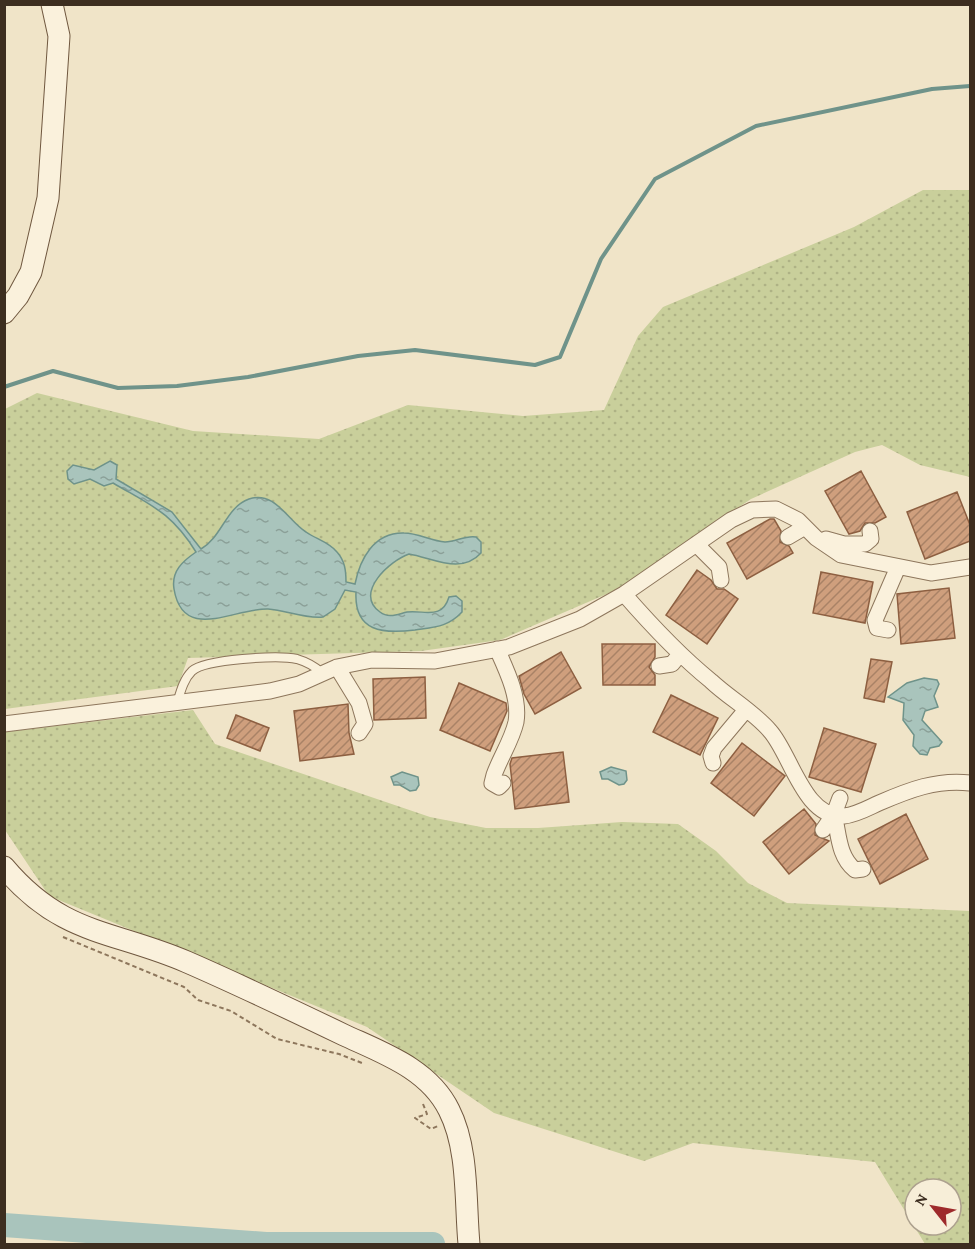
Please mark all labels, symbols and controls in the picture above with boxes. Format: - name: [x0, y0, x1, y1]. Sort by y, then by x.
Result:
- north arrow: [903, 1177, 963, 1237]
- text: N: [910, 1190, 931, 1209]

